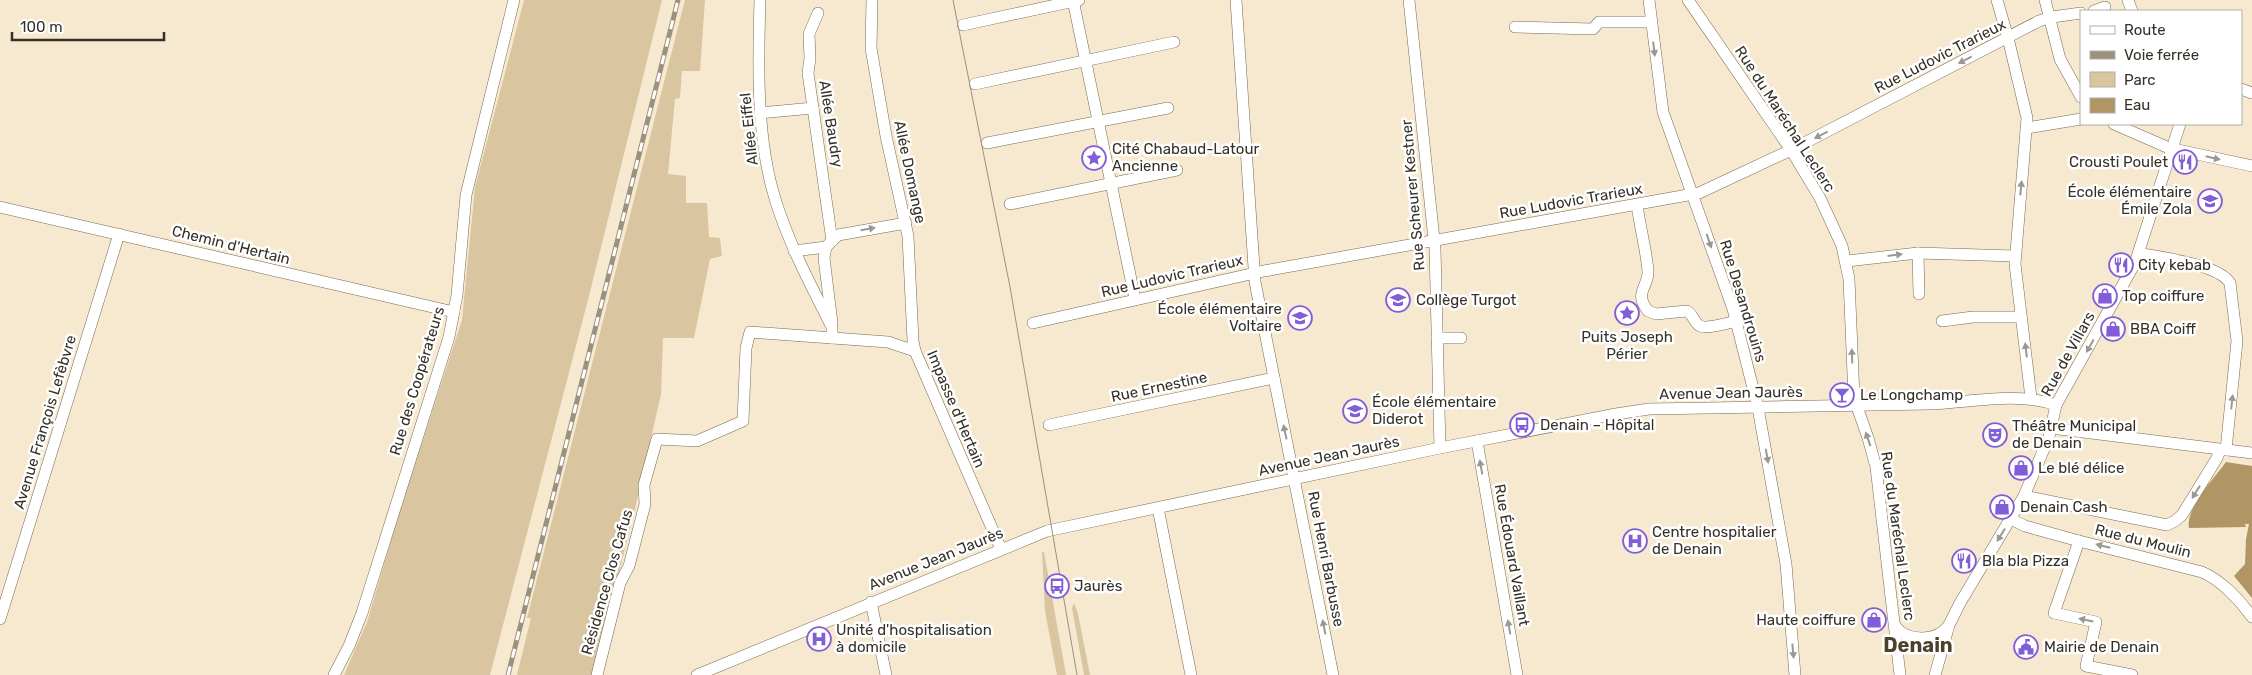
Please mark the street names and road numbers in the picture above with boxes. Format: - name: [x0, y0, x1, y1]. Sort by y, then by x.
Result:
- street label: Rue Ludovic Trarieux: [1871, 15, 2009, 97]
- street label: Rue du Maréchal Leclerc: [1731, 43, 1839, 195]
- street label: Allée Baudry: [815, 79, 847, 169]
- street label: Allée Eiffel: [736, 92, 762, 166]
- street label: Rue Scheurer Kestner: [1397, 118, 1429, 271]
- street label: Allée Domange: [890, 119, 930, 225]
- street label: Rue Ludovic Trarieux: [1498, 180, 1644, 222]
- street label: Chemin d'Hertain: [170, 222, 292, 268]
- street label: Rue Desandrouins: [1716, 238, 1770, 365]
- street label: Rue Ludovic Trarieux: [1099, 251, 1245, 301]
- street label: Rue des Coopérateurs: [386, 304, 448, 458]
- street label: Rue de Villars: [2037, 308, 2099, 399]
- street label: Avenue François Lefèbvre: [10, 333, 80, 511]
- street label: Impasse d'Hertain: [923, 348, 989, 470]
- street label: Rue Ernestine: [1109, 368, 1209, 406]
- street label: Avenue Jean Jaurès: [1659, 383, 1803, 403]
- street label: Avenue Jean Jaurès: [1257, 432, 1401, 480]
- street label: Rue du Maréchal Leclerc: [1877, 450, 1919, 622]
- street label: Rue Édouard Vaillant: [1491, 483, 1533, 628]
- street label: Rue Henri Barbusse: [1304, 490, 1348, 628]
- street label: Résidence Clos Cafus: [578, 507, 636, 657]
- street label: Rue du Moulin: [2093, 520, 2193, 562]
- street label: Avenue Jean Jaurès: [866, 524, 1006, 594]

